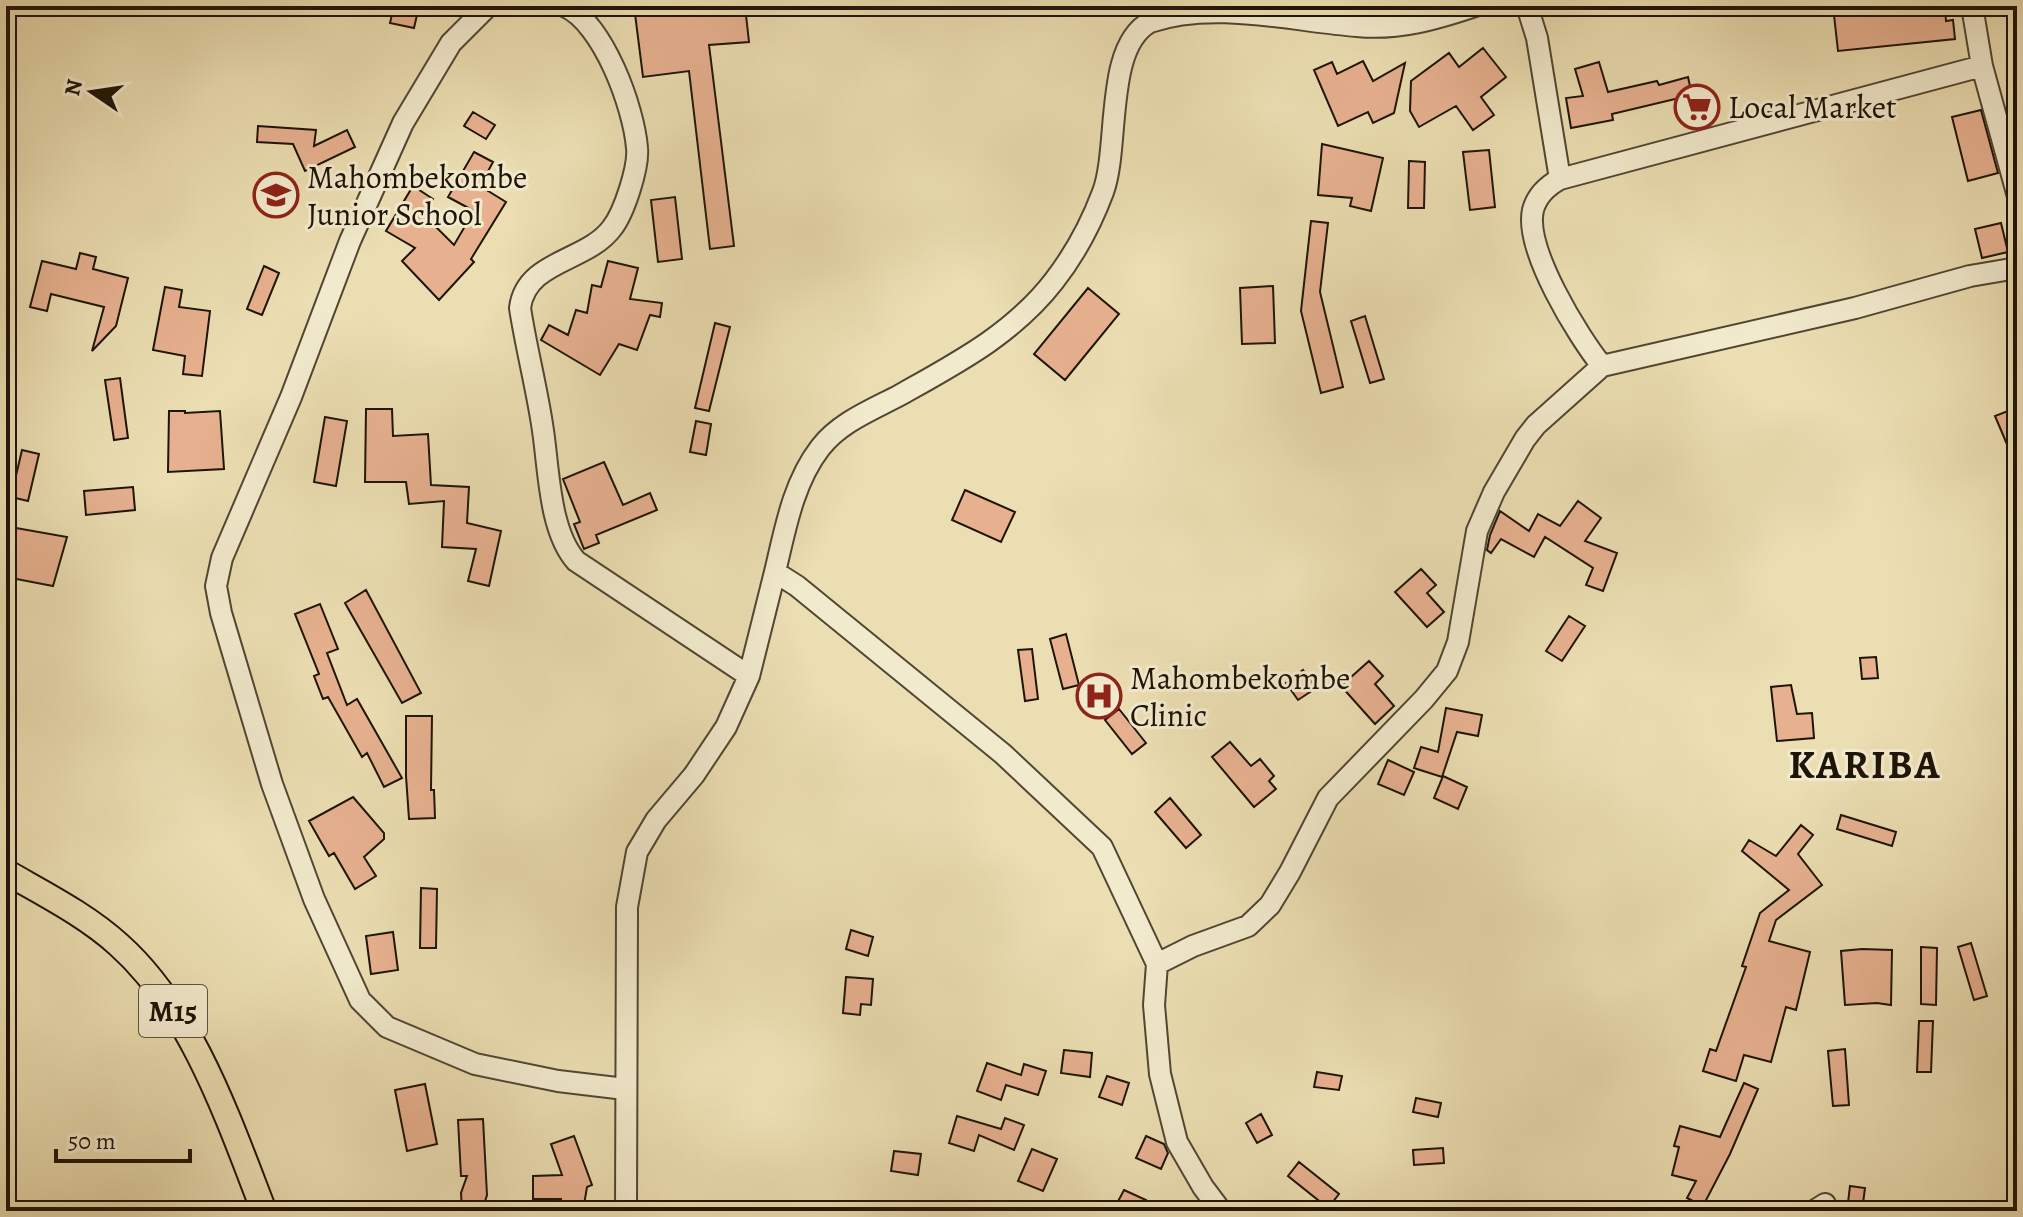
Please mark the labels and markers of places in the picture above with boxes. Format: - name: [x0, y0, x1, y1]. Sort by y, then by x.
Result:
- supermarket icon: Local Market: [1673, 83, 1721, 131]
- place label: Local Market: [1728, 85, 1897, 129]
- place label: Mahombekombe Junior School: [307, 155, 527, 236]
- school or university icon: Mahombekombe Junior School: [252, 171, 300, 219]
- place label: Mahombekombe Clinic: [1130, 656, 1350, 737]
- hospital icon: Mahombekombe Clinic: [1075, 672, 1123, 720]

